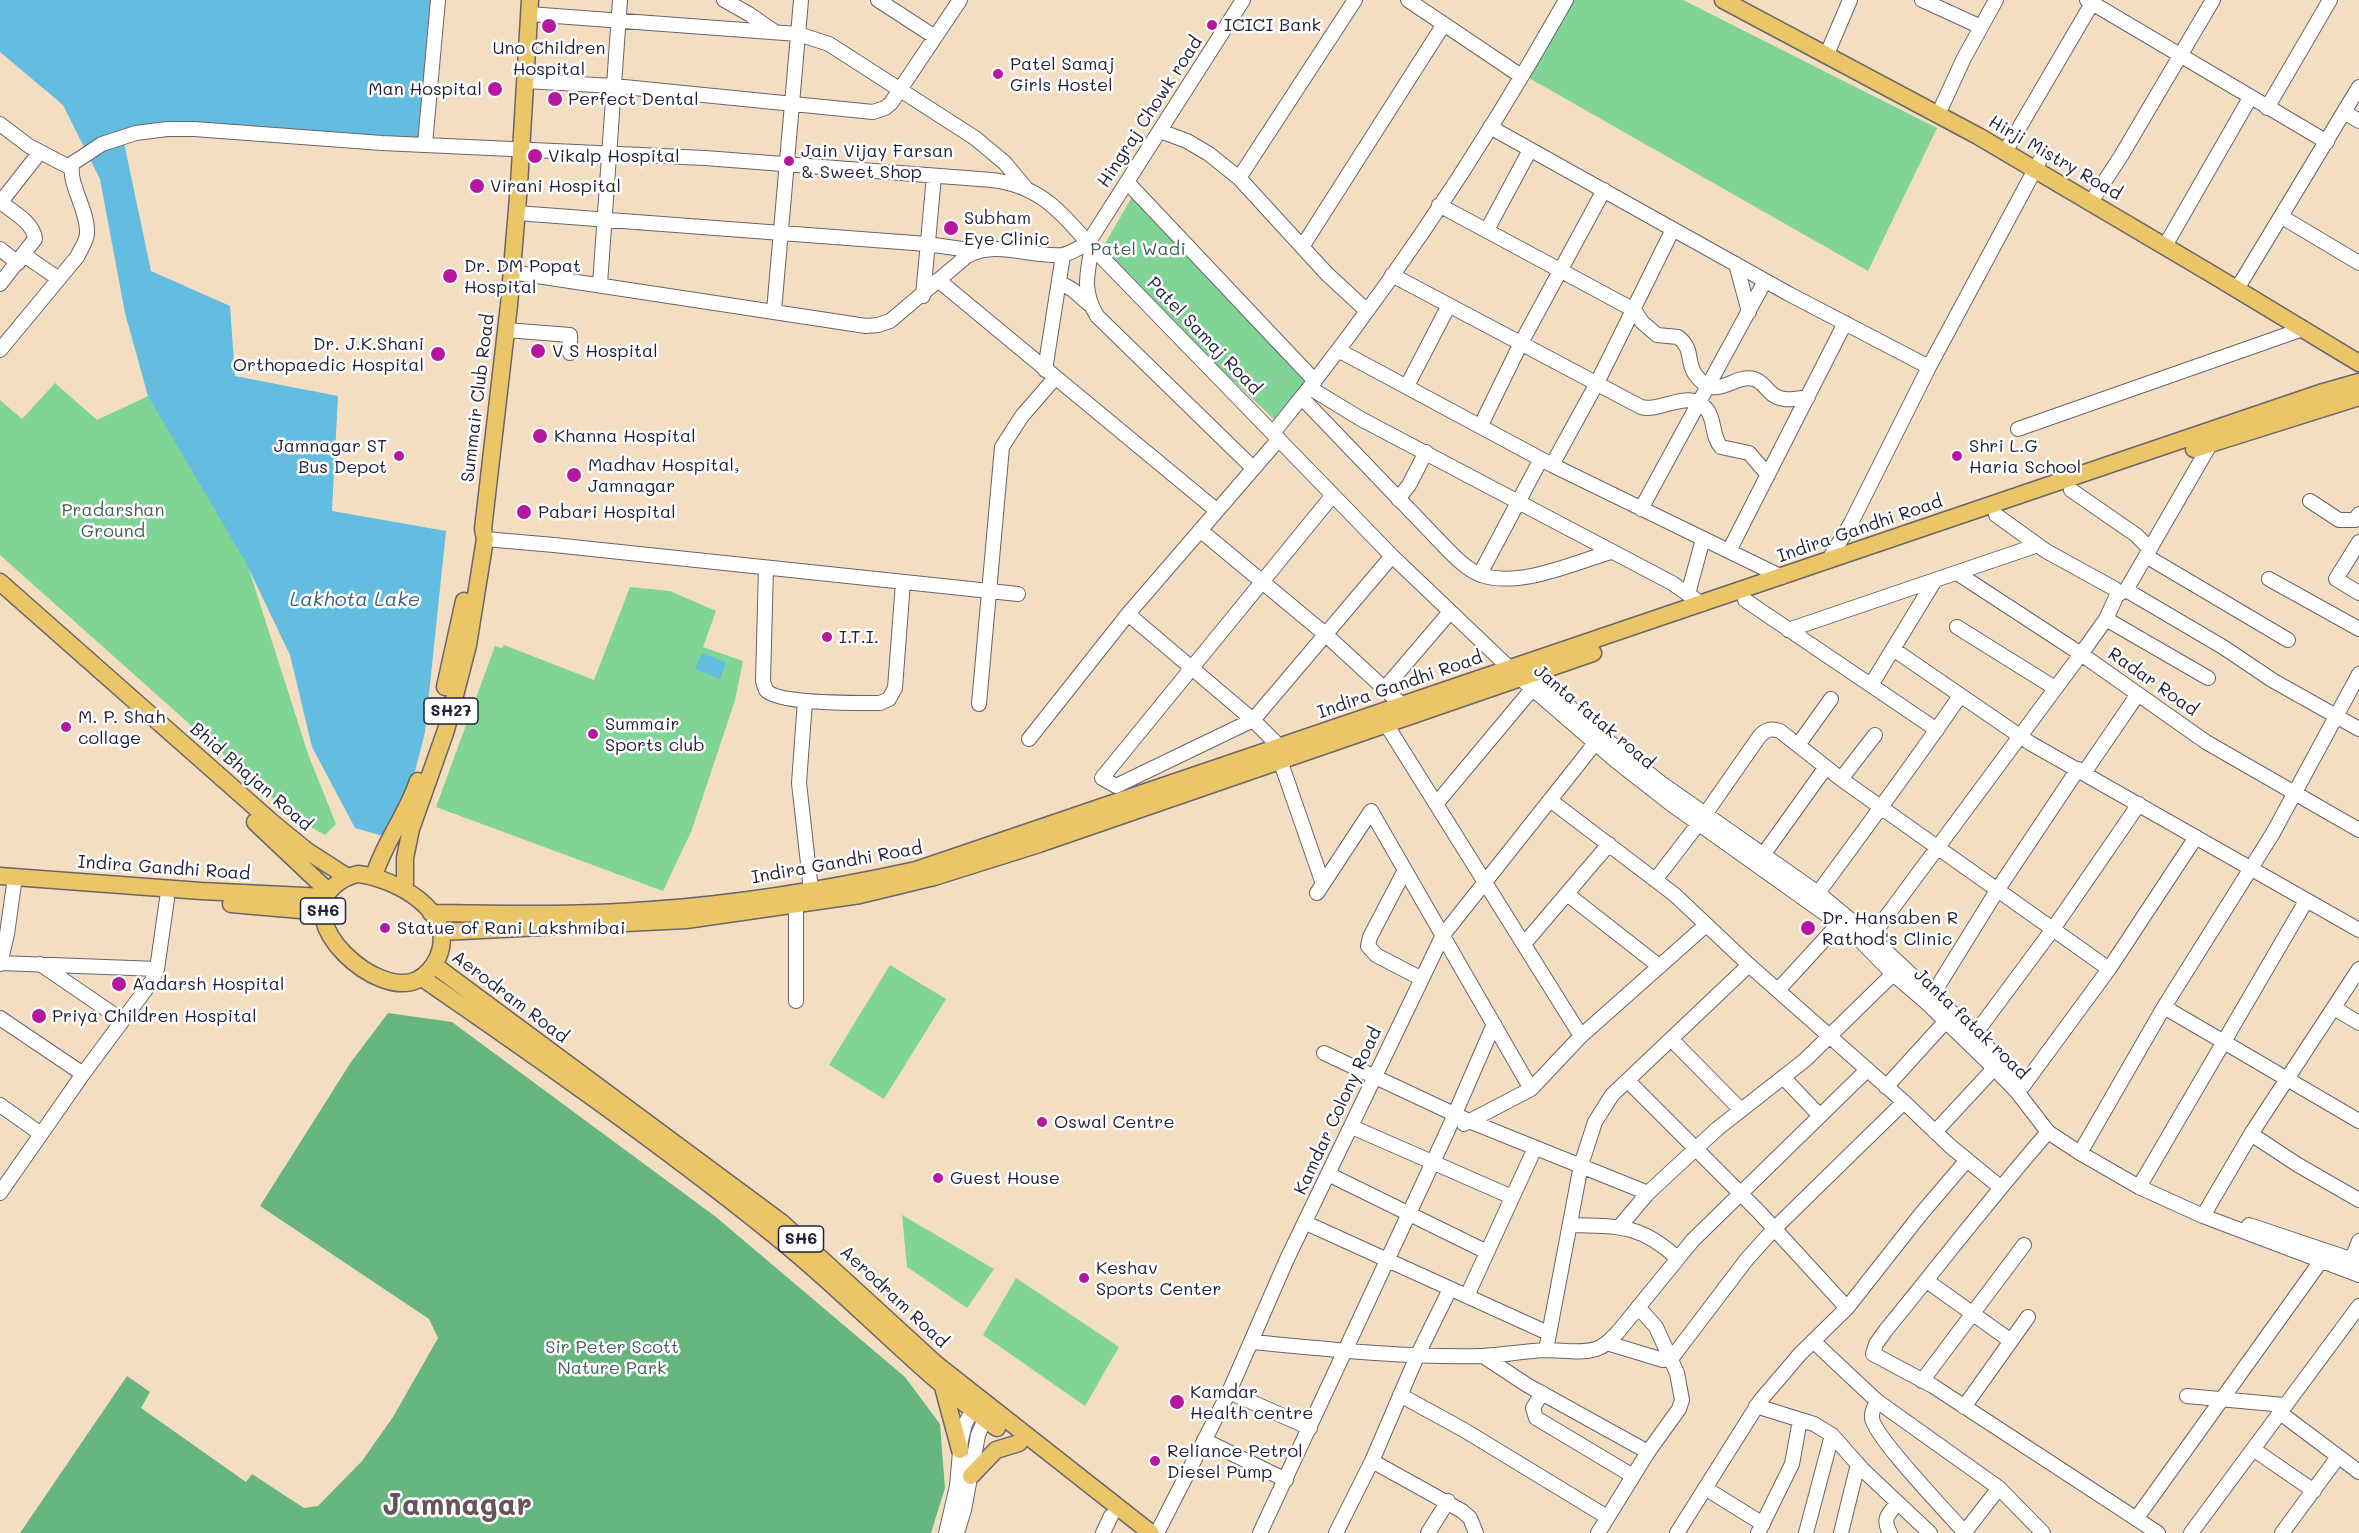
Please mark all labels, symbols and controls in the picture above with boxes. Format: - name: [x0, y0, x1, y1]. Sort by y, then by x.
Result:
- place label: ICICI Bank: [1224, 14, 1321, 36]
- marker: Uno Children Hospital: [540, 17, 558, 35]
- marker: ICICI Bank: [1205, 18, 1219, 32]
- street label: Hingraj Chowk road: [1093, 32, 1207, 192]
- place label: Uno Children Hospital: [492, 37, 606, 80]
- place label: Patel Samaj Girls Hostel: [1010, 53, 1115, 96]
- marker: Patel Samaj Girls Hostel: [991, 67, 1005, 81]
- place label: Man Hospital: [368, 78, 482, 100]
- marker: Man Hospital: [486, 80, 504, 98]
- place label: Perfect Dental: [568, 88, 699, 110]
- marker: Perfect Dental: [546, 90, 564, 108]
- street label: Hirji Mistry Road: [1985, 111, 2125, 205]
- place label: Jain Vijay Farsan & Sweet Shop: [801, 140, 953, 182]
- place label: Vikalp Hospital: [548, 145, 680, 167]
- marker: Vikalp Hospital: [526, 147, 544, 165]
- marker: Jain Vijay Farsan & Sweet Shop: [782, 154, 796, 168]
- place label: Virani Hospital: [490, 175, 621, 197]
- marker: Virani Hospital: [468, 177, 486, 195]
- place label: Subham Eye Clinic: [964, 207, 1050, 250]
- marker: Subham Eye Clinic: [942, 219, 960, 237]
- park label: Patel Wadi: [1090, 238, 1186, 260]
- place label: Dr. DM Popat Hospital: [464, 255, 581, 298]
- marker: Dr. DM Popat Hospital: [441, 267, 459, 285]
- street label: Patel Samaj Road: [1142, 273, 1266, 399]
- street label: Summair Club Road: [457, 313, 499, 483]
- place label: Dr. J.K.Shani Orthopaedic Hospital: [233, 333, 424, 376]
- place label: V S Hospital: [552, 340, 658, 362]
- marker: V S Hospital: [529, 342, 547, 360]
- marker: Dr. J.K.Shani Orthopaedic Hospital: [429, 345, 447, 363]
- place label: Khanna Hospital: [554, 425, 696, 447]
- marker: Khanna Hospital: [531, 427, 549, 445]
- place label: Jamnagar ST Bus Depot: [274, 435, 387, 478]
- place label: Shri L.G Haria School: [1969, 435, 2081, 478]
- marker: Jamnagar ST Bus Depot: [392, 449, 406, 463]
- marker: Shri L.G Haria School: [1950, 449, 1964, 463]
- place label: Madhav Hospital, Jamnagar: [588, 454, 740, 496]
- marker: Madhav Hospital, Jamnagar: [565, 466, 583, 484]
- street label: Indira Gandhi Road: [1775, 491, 1945, 567]
- park label: Pradarshan Ground: [62, 499, 164, 542]
- place label: Pabari Hospital: [538, 501, 676, 523]
- marker: Pabari Hospital: [515, 503, 533, 521]
- water label: Lakhota Lake: [290, 588, 420, 612]
- place label: I.T.I.: [839, 626, 879, 648]
- marker: I.T.I.: [820, 630, 834, 644]
- street label: Radar Road: [2104, 643, 2202, 721]
- street label: Indira Gandhi Road: [1315, 647, 1485, 723]
- street label: Janta fatak road: [1529, 660, 1659, 774]
- road number: SH27: [424, 698, 478, 724]
- place label: M. P. Shah collage: [78, 706, 165, 748]
- place label: Summair Sports club: [605, 713, 705, 756]
- street label: Bhid Bhajan Road: [186, 718, 316, 836]
- marker: M. P. Shah collage: [59, 720, 73, 734]
- marker: Summair Sports club: [586, 727, 600, 741]
- street label: Indira Gandhi Road: [750, 837, 924, 889]
- street label: Indira Gandhi Road: [77, 851, 251, 885]
- road number: SH6: [300, 898, 346, 924]
- place label: Dr. Hansaben R Rathod's Clinic: [1822, 907, 1958, 950]
- place label: Statue of Rani Lakshmibai: [397, 917, 626, 939]
- marker: Dr. Hansaben R Rathod's Clinic: [1799, 919, 1817, 937]
- marker: Statue of Rani Lakshmibai: [378, 921, 392, 935]
- street label: Aerodram Road: [448, 946, 572, 1048]
- street label: Janta fatak road: [1909, 964, 2033, 1084]
- place label: Aadarsh Hospital: [132, 973, 285, 995]
- marker: Aadarsh Hospital: [110, 975, 128, 993]
- place label: Priya Children Hospital: [52, 1005, 257, 1027]
- marker: Priya Children Hospital: [30, 1007, 48, 1025]
- street label: Kamdar Colony Road: [1290, 1024, 1386, 1198]
- place label: Oswal Centre: [1054, 1111, 1175, 1133]
- marker: Oswal Centre: [1035, 1115, 1049, 1129]
- place label: Guest House: [950, 1167, 1060, 1189]
- marker: Guest House: [931, 1171, 945, 1185]
- road number: SH6: [778, 1226, 824, 1252]
- street label: Aerodram Road: [835, 1241, 953, 1353]
- place label: Keshav Sports Center: [1096, 1257, 1221, 1300]
- marker: Keshav Sports Center: [1077, 1271, 1091, 1285]
- park label: Sir Peter Scott Nature Park: [545, 1336, 679, 1378]
- place label: Kamdar Health centre: [1190, 1381, 1313, 1424]
- marker: Kamdar Health centre: [1168, 1393, 1186, 1411]
- place label: Reliance Petrol Diesel Pump: [1167, 1440, 1303, 1482]
- marker: Reliance Petrol Diesel Pump: [1148, 1454, 1162, 1468]
- district label: Jamnagar: [382, 1488, 532, 1524]

